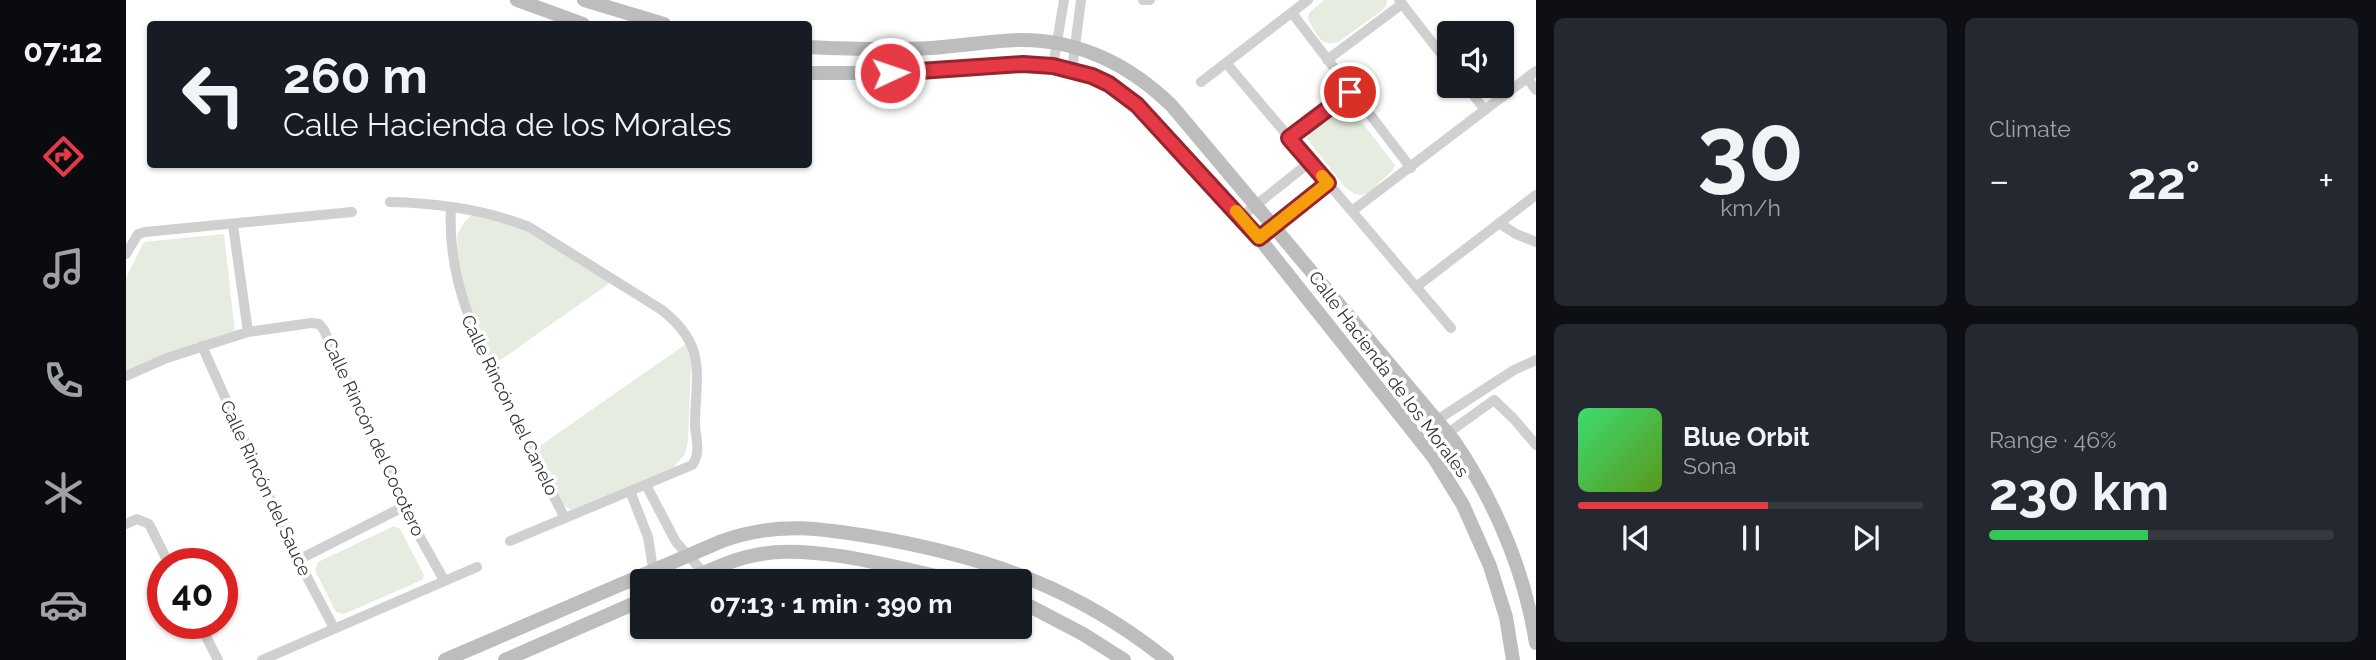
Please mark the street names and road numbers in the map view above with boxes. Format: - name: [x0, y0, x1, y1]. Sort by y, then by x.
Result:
- street label: Calle Hacienda de los Morales: [1305, 267, 1474, 481]
- street label: Calle Rincón del Canelo: [457, 311, 563, 499]
- street label: Calle Rincón del Cocotero: [319, 335, 429, 540]
- street label: Calle Rincón del Sauce: [216, 397, 316, 579]

